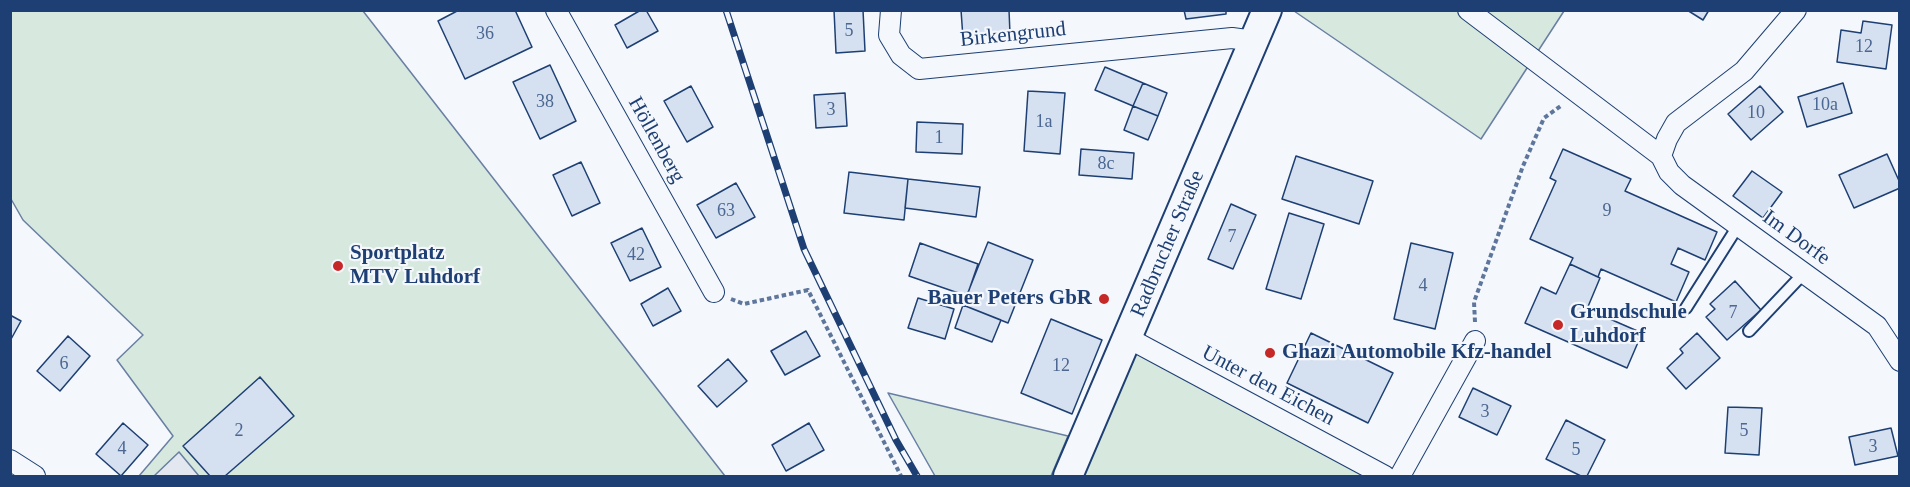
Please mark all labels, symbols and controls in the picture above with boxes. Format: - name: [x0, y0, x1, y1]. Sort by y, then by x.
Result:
- street label: Birkengrund: [959, 17, 1067, 53]
- house number: 5: [844, 20, 854, 42]
- house number: 36: [476, 23, 494, 45]
- house number: 12: [1855, 36, 1873, 58]
- house number: 38: [536, 91, 554, 113]
- street label: Höllenberg: [622, 93, 690, 187]
- house number: 10a: [1812, 94, 1838, 116]
- house number: 3: [826, 99, 836, 121]
- house number: 10: [1747, 102, 1765, 124]
- house number: 1a: [1036, 111, 1052, 133]
- house number: 1: [934, 127, 944, 149]
- house number: 8c: [1098, 153, 1114, 175]
- street label: Radbrucher Straße: [1126, 167, 1210, 321]
- house number: 63: [717, 200, 735, 222]
- house number: 9: [1602, 200, 1612, 222]
- street label: Im Dorfe: [1757, 205, 1835, 271]
- house number: 7: [1228, 226, 1236, 248]
- place label: Sportplatz MTV Luhdorf: [350, 241, 480, 291]
- house number: 42: [627, 244, 645, 266]
- marker: Sportplatz MTV Luhdorf: [331, 259, 345, 273]
- house number: 4: [1418, 275, 1428, 297]
- place label: Bauer Peters GbR: [928, 286, 1092, 312]
- marker: Bauer Peters GbR: [1097, 292, 1111, 306]
- place label: Grundschule Luhdorf: [1570, 300, 1687, 350]
- house number: 7: [1728, 302, 1738, 324]
- marker: Grundschule Luhdorf: [1551, 318, 1565, 332]
- street label: Unter den Eichen: [1197, 340, 1339, 432]
- place label: Ghazi Automobile Kfz-handel: [1282, 340, 1552, 366]
- marker: Ghazi Automobile Kfz-handel: [1263, 346, 1277, 360]
- house number: 6: [60, 353, 68, 375]
- house number: 12: [1052, 355, 1070, 377]
- house number: 3: [1480, 401, 1490, 423]
- house number: 2: [234, 420, 244, 442]
- house number: 5: [1740, 420, 1748, 442]
- house number: 3: [1868, 436, 1878, 458]
- house number: 4: [118, 438, 126, 460]
- house number: 5: [1572, 439, 1580, 461]

